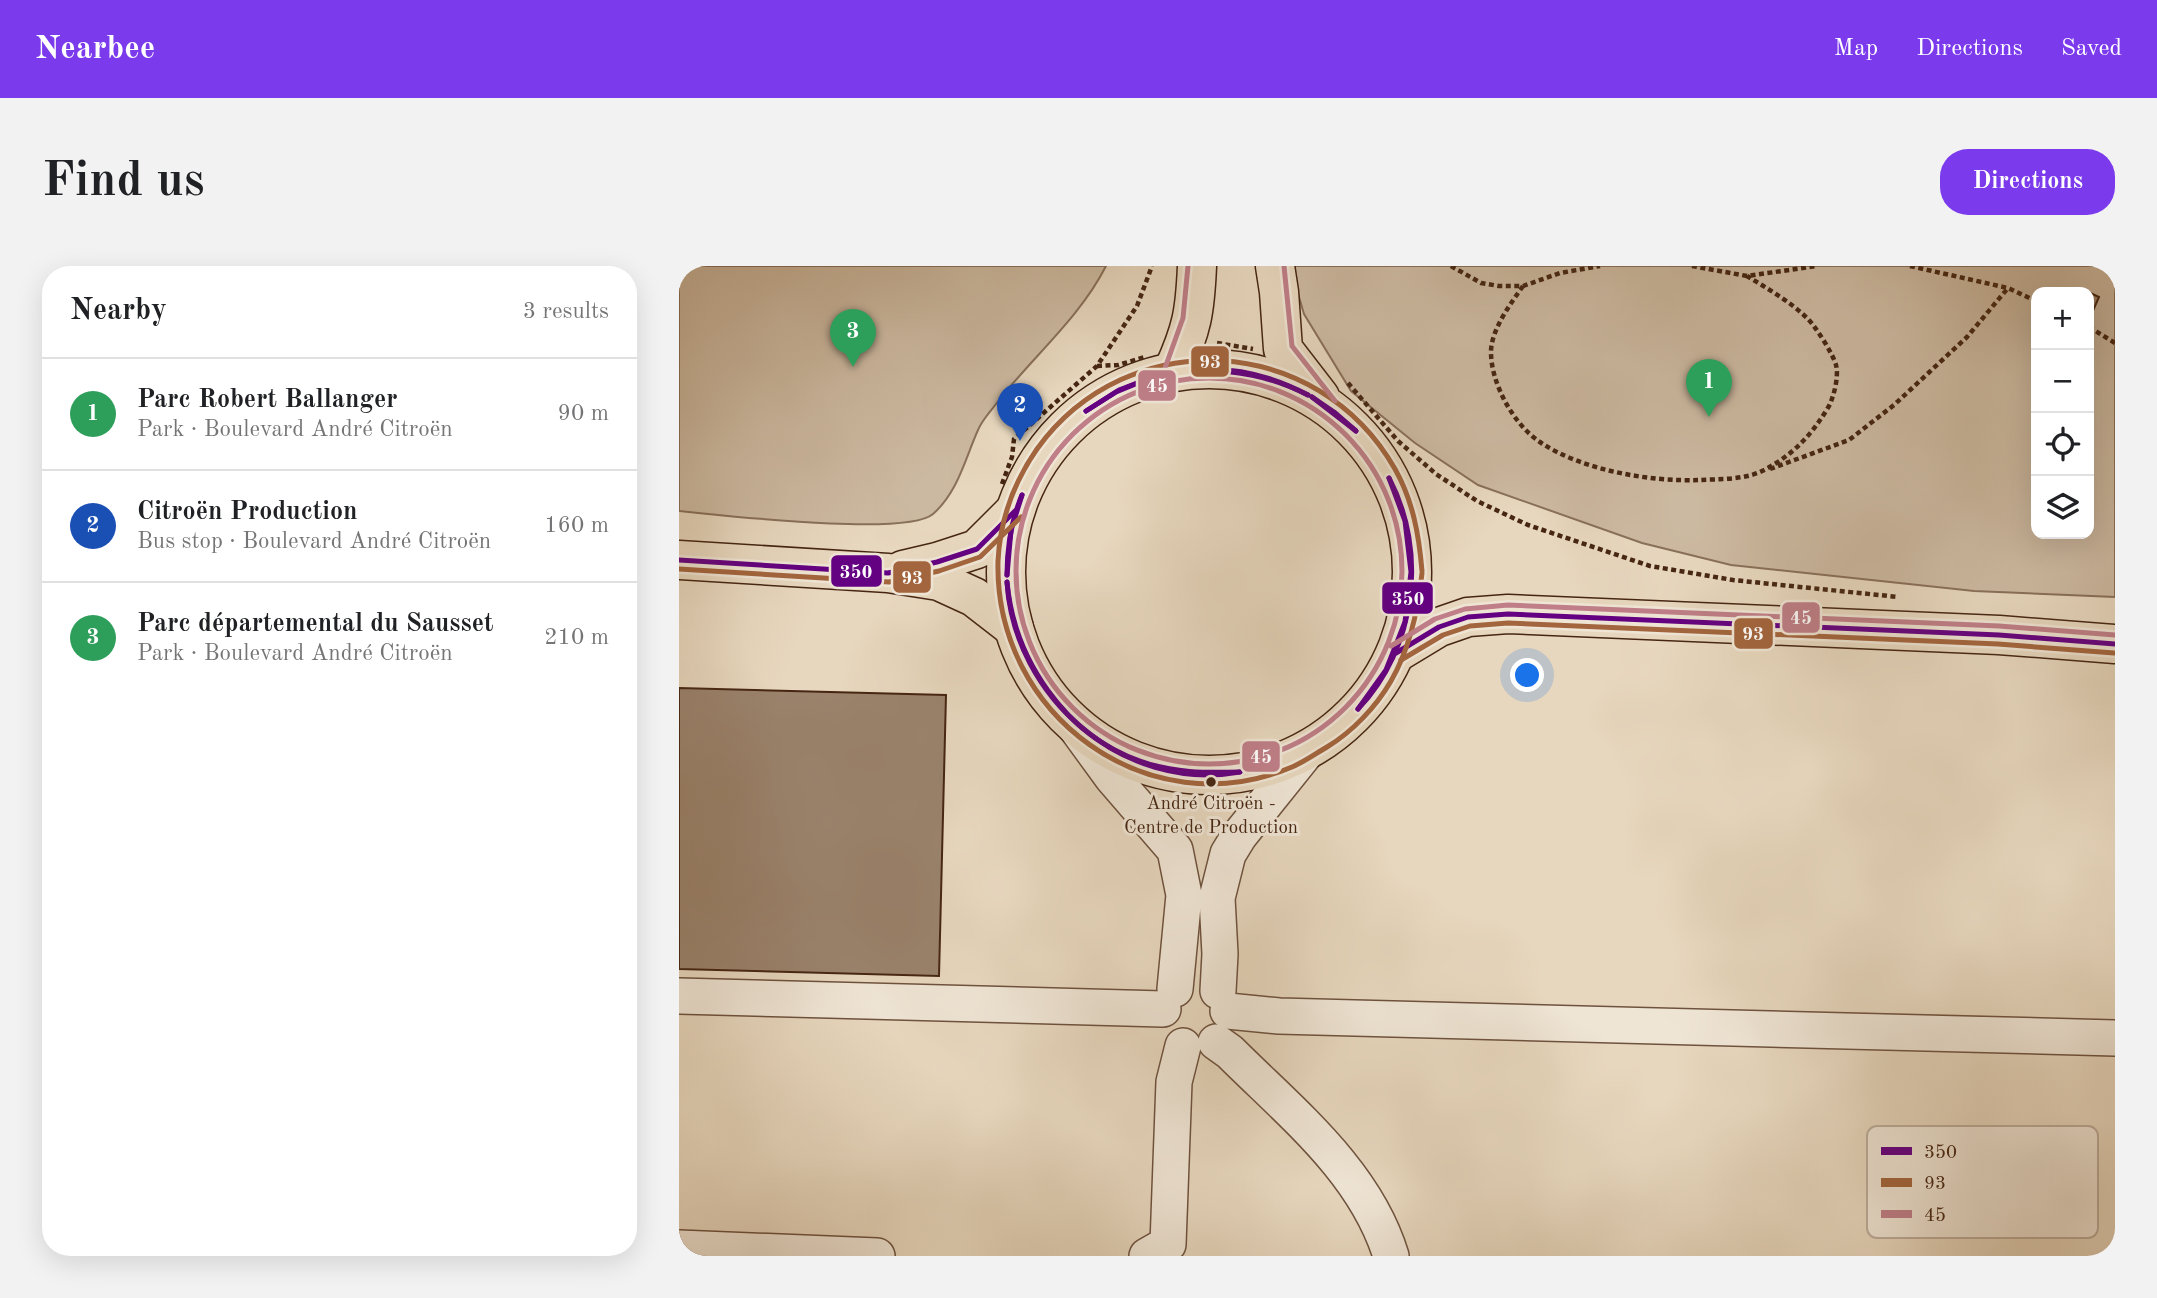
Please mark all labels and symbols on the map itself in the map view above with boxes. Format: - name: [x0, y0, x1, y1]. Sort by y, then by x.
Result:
- pin: 3: [830, 309, 876, 367]
- line badge: 93: [1190, 345, 1230, 378]
- text: 93: [1199, 354, 1221, 373]
- pin: 1: [1686, 359, 1732, 417]
- line badge: 45: [1137, 369, 1177, 402]
- text: 45: [1146, 378, 1168, 397]
- pin: 2: [997, 383, 1043, 441]
- line badge: 350: [830, 554, 883, 588]
- line badge: 93: [892, 560, 932, 594]
- text: 350: [839, 564, 873, 583]
- text: 93: [901, 570, 923, 589]
- line badge: 350: [1381, 581, 1434, 615]
- text: 350: [1391, 591, 1425, 610]
- line badge: 45: [1781, 601, 1821, 634]
- text: 45: [1790, 610, 1812, 629]
- line badge: 93: [1733, 617, 1774, 650]
- text: 93: [1742, 626, 1764, 645]
- your location: [1510, 658, 1544, 692]
- line badge: 45: [1241, 740, 1281, 773]
- text: 45: [1250, 749, 1272, 768]
- marker: André Citroën - Centre de Production: [1204, 775, 1218, 789]
- place label: André Citroën - Centre de Production: [1124, 795, 1298, 838]
- legend: [1867, 1126, 2098, 1238]
- text: 350: [1924, 1144, 1957, 1163]
- text: 93: [1924, 1175, 1946, 1194]
- text: 45: [1924, 1207, 1946, 1226]

